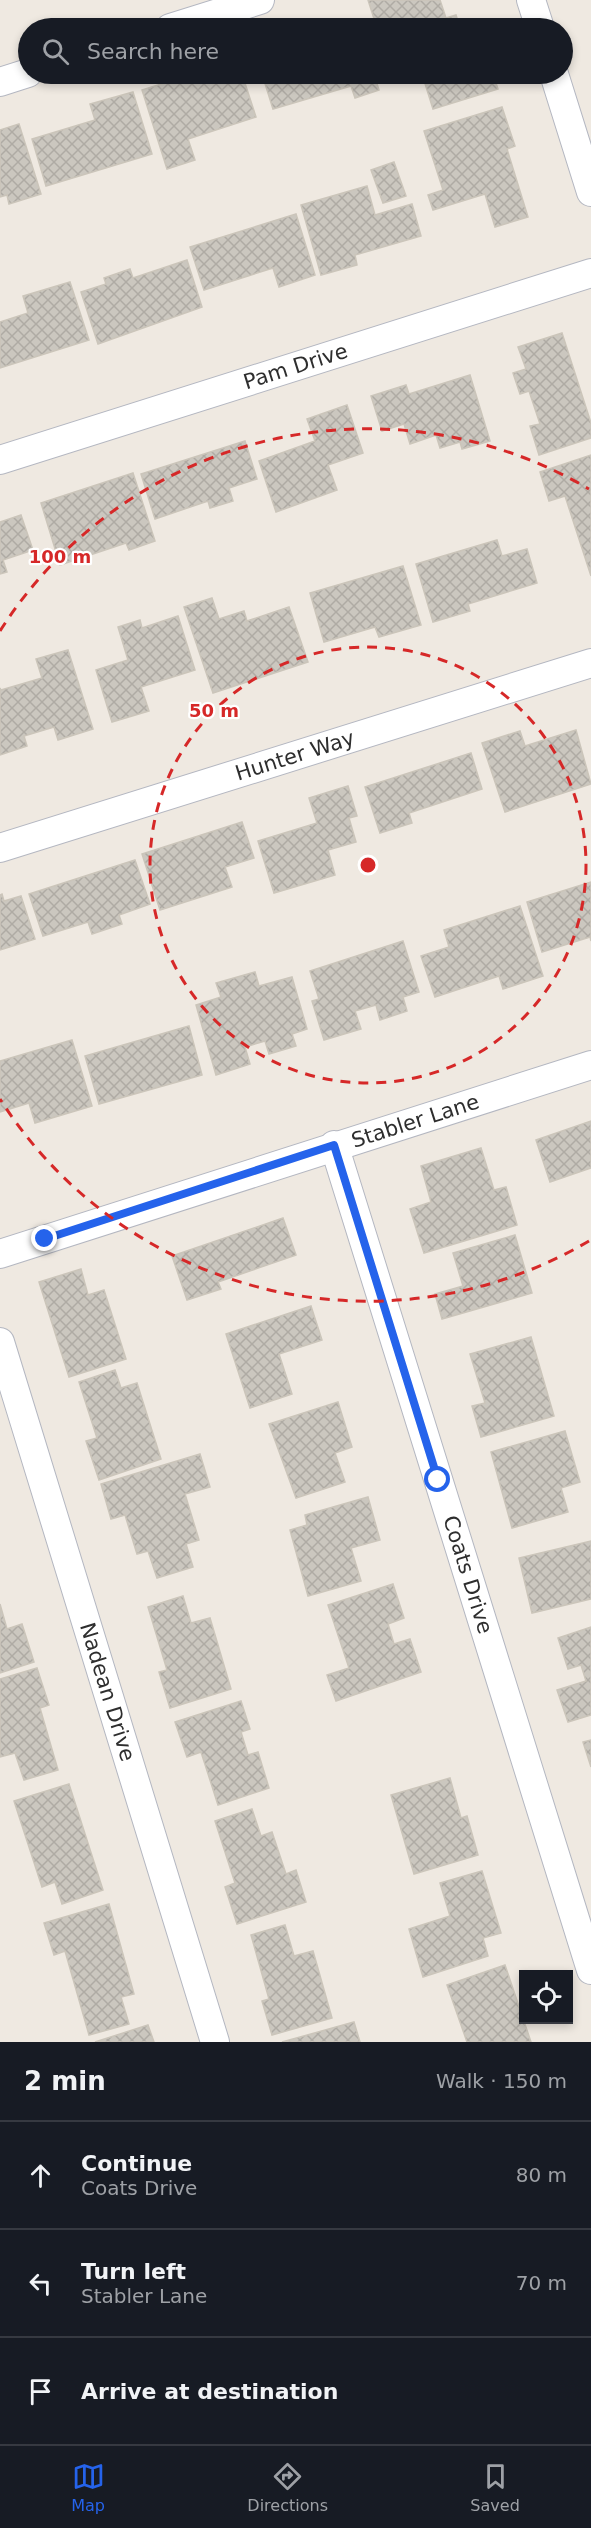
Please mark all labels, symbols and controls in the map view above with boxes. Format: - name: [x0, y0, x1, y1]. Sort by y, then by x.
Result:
- search box: [18, 18, 573, 84]
- icon: search: [39, 35, 72, 68]
- text: Search here: [87, 39, 219, 64]
- street label: Pam Drive: [241, 339, 351, 394]
- text: 100 m: [29, 546, 91, 567]
- text: 50 m: [189, 700, 239, 721]
- street label: Hunter Way: [232, 726, 357, 786]
- centre of rings: [358, 855, 378, 875]
- street label: Stabler Lane: [348, 1090, 482, 1153]
- route end: [31, 1225, 57, 1251]
- route start: [424, 1466, 450, 1492]
- street label: Coats Drive: [438, 1513, 497, 1637]
- street label: Nadean Drive: [75, 1620, 140, 1764]
- map controls: [519, 1970, 573, 2024]
- button: locate: [519, 1970, 573, 2024]
- text: 2 min: [24, 2066, 106, 2096]
- text: Walk · 150 m: [436, 2069, 567, 2093]
- text: Continue: [81, 2151, 192, 2176]
- icon: ahead: [24, 2159, 57, 2192]
- text: 80 m: [516, 2163, 567, 2187]
- text: Coats Drive: [81, 2176, 197, 2200]
- text: Turn left: [81, 2259, 186, 2284]
- icon: left: [24, 2267, 57, 2300]
- text: 70 m: [516, 2271, 567, 2295]
- text: Stabler Lane: [81, 2284, 207, 2308]
- icon: arrive: [24, 2375, 57, 2408]
- text: Arrive at destination: [81, 2379, 338, 2404]
- tab: Map: [71, 2460, 105, 2515]
- tab: Directions: [247, 2460, 328, 2515]
- tab: Saved: [470, 2460, 520, 2515]

